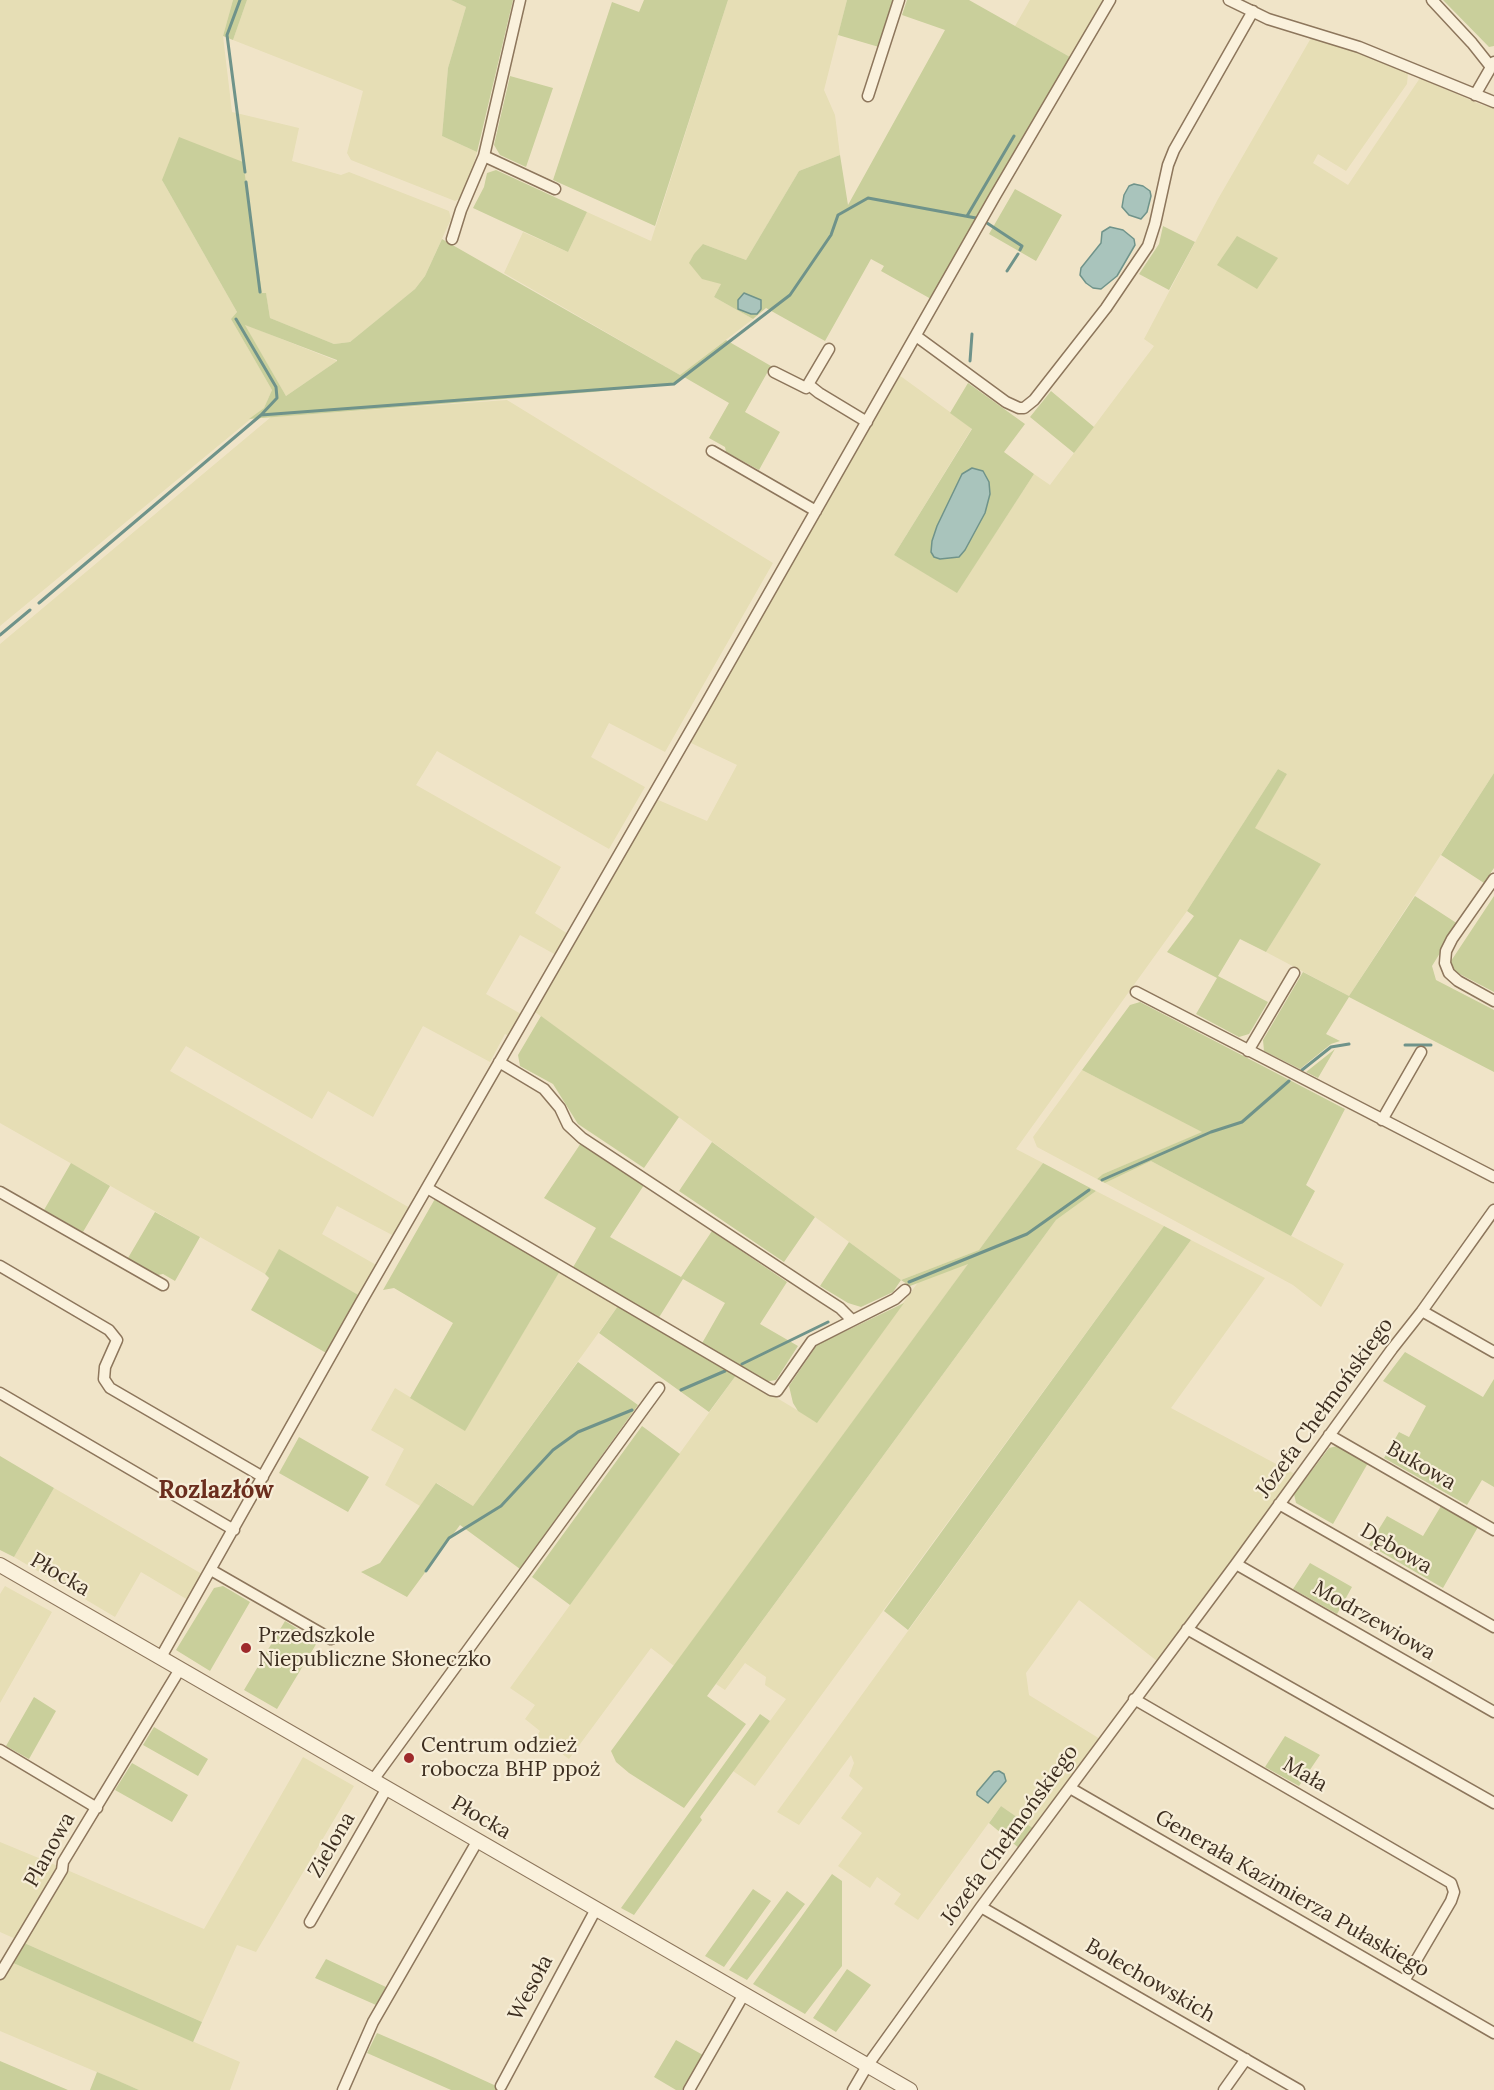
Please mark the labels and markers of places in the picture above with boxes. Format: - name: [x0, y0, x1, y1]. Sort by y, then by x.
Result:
- place label: Przedszkole Niepubliczne Słoneczko: [258, 1623, 491, 1673]
- marker: Przedszkole Niepubliczne Słoneczko: [239, 1641, 253, 1655]
- place label: Centrum odzież robocza BHP ppoż: [421, 1733, 600, 1783]
- marker: Centrum odzież robocza BHP ppoż: [402, 1751, 416, 1765]

